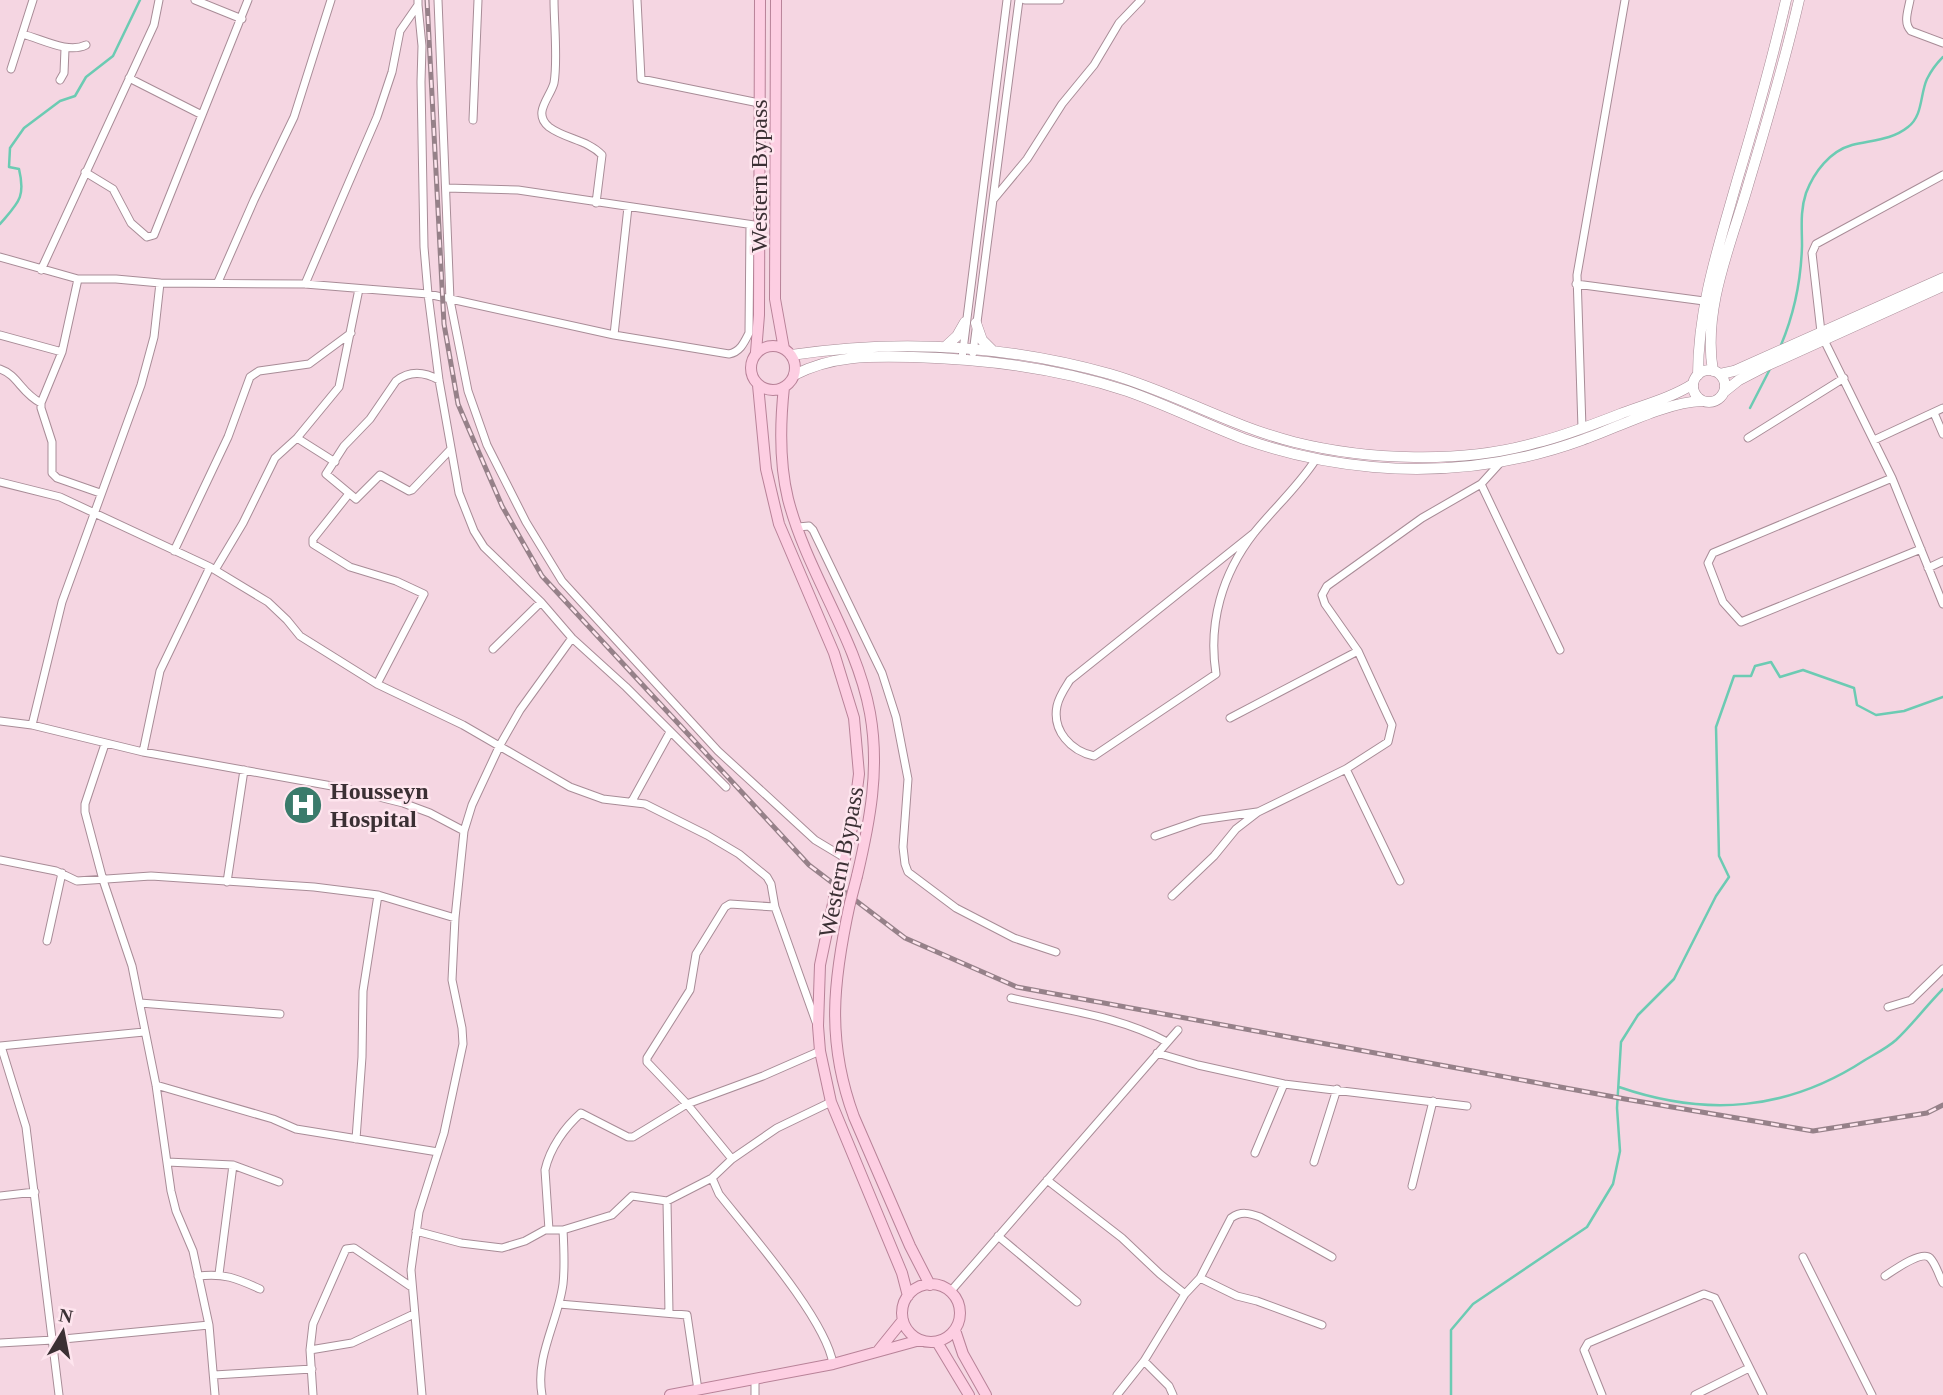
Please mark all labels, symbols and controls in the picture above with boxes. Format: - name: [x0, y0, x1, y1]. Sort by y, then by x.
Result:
- street label: Western Bypass: [746, 99, 772, 253]
- place label: Housseyn Hospital: [330, 778, 429, 832]
- hospital icon: Housseyn Hospital: [282, 784, 324, 826]
- street label: Western Bypass: [814, 784, 868, 940]
- north arrow: [28, 1297, 98, 1367]
- text: N: [57, 1304, 75, 1327]

